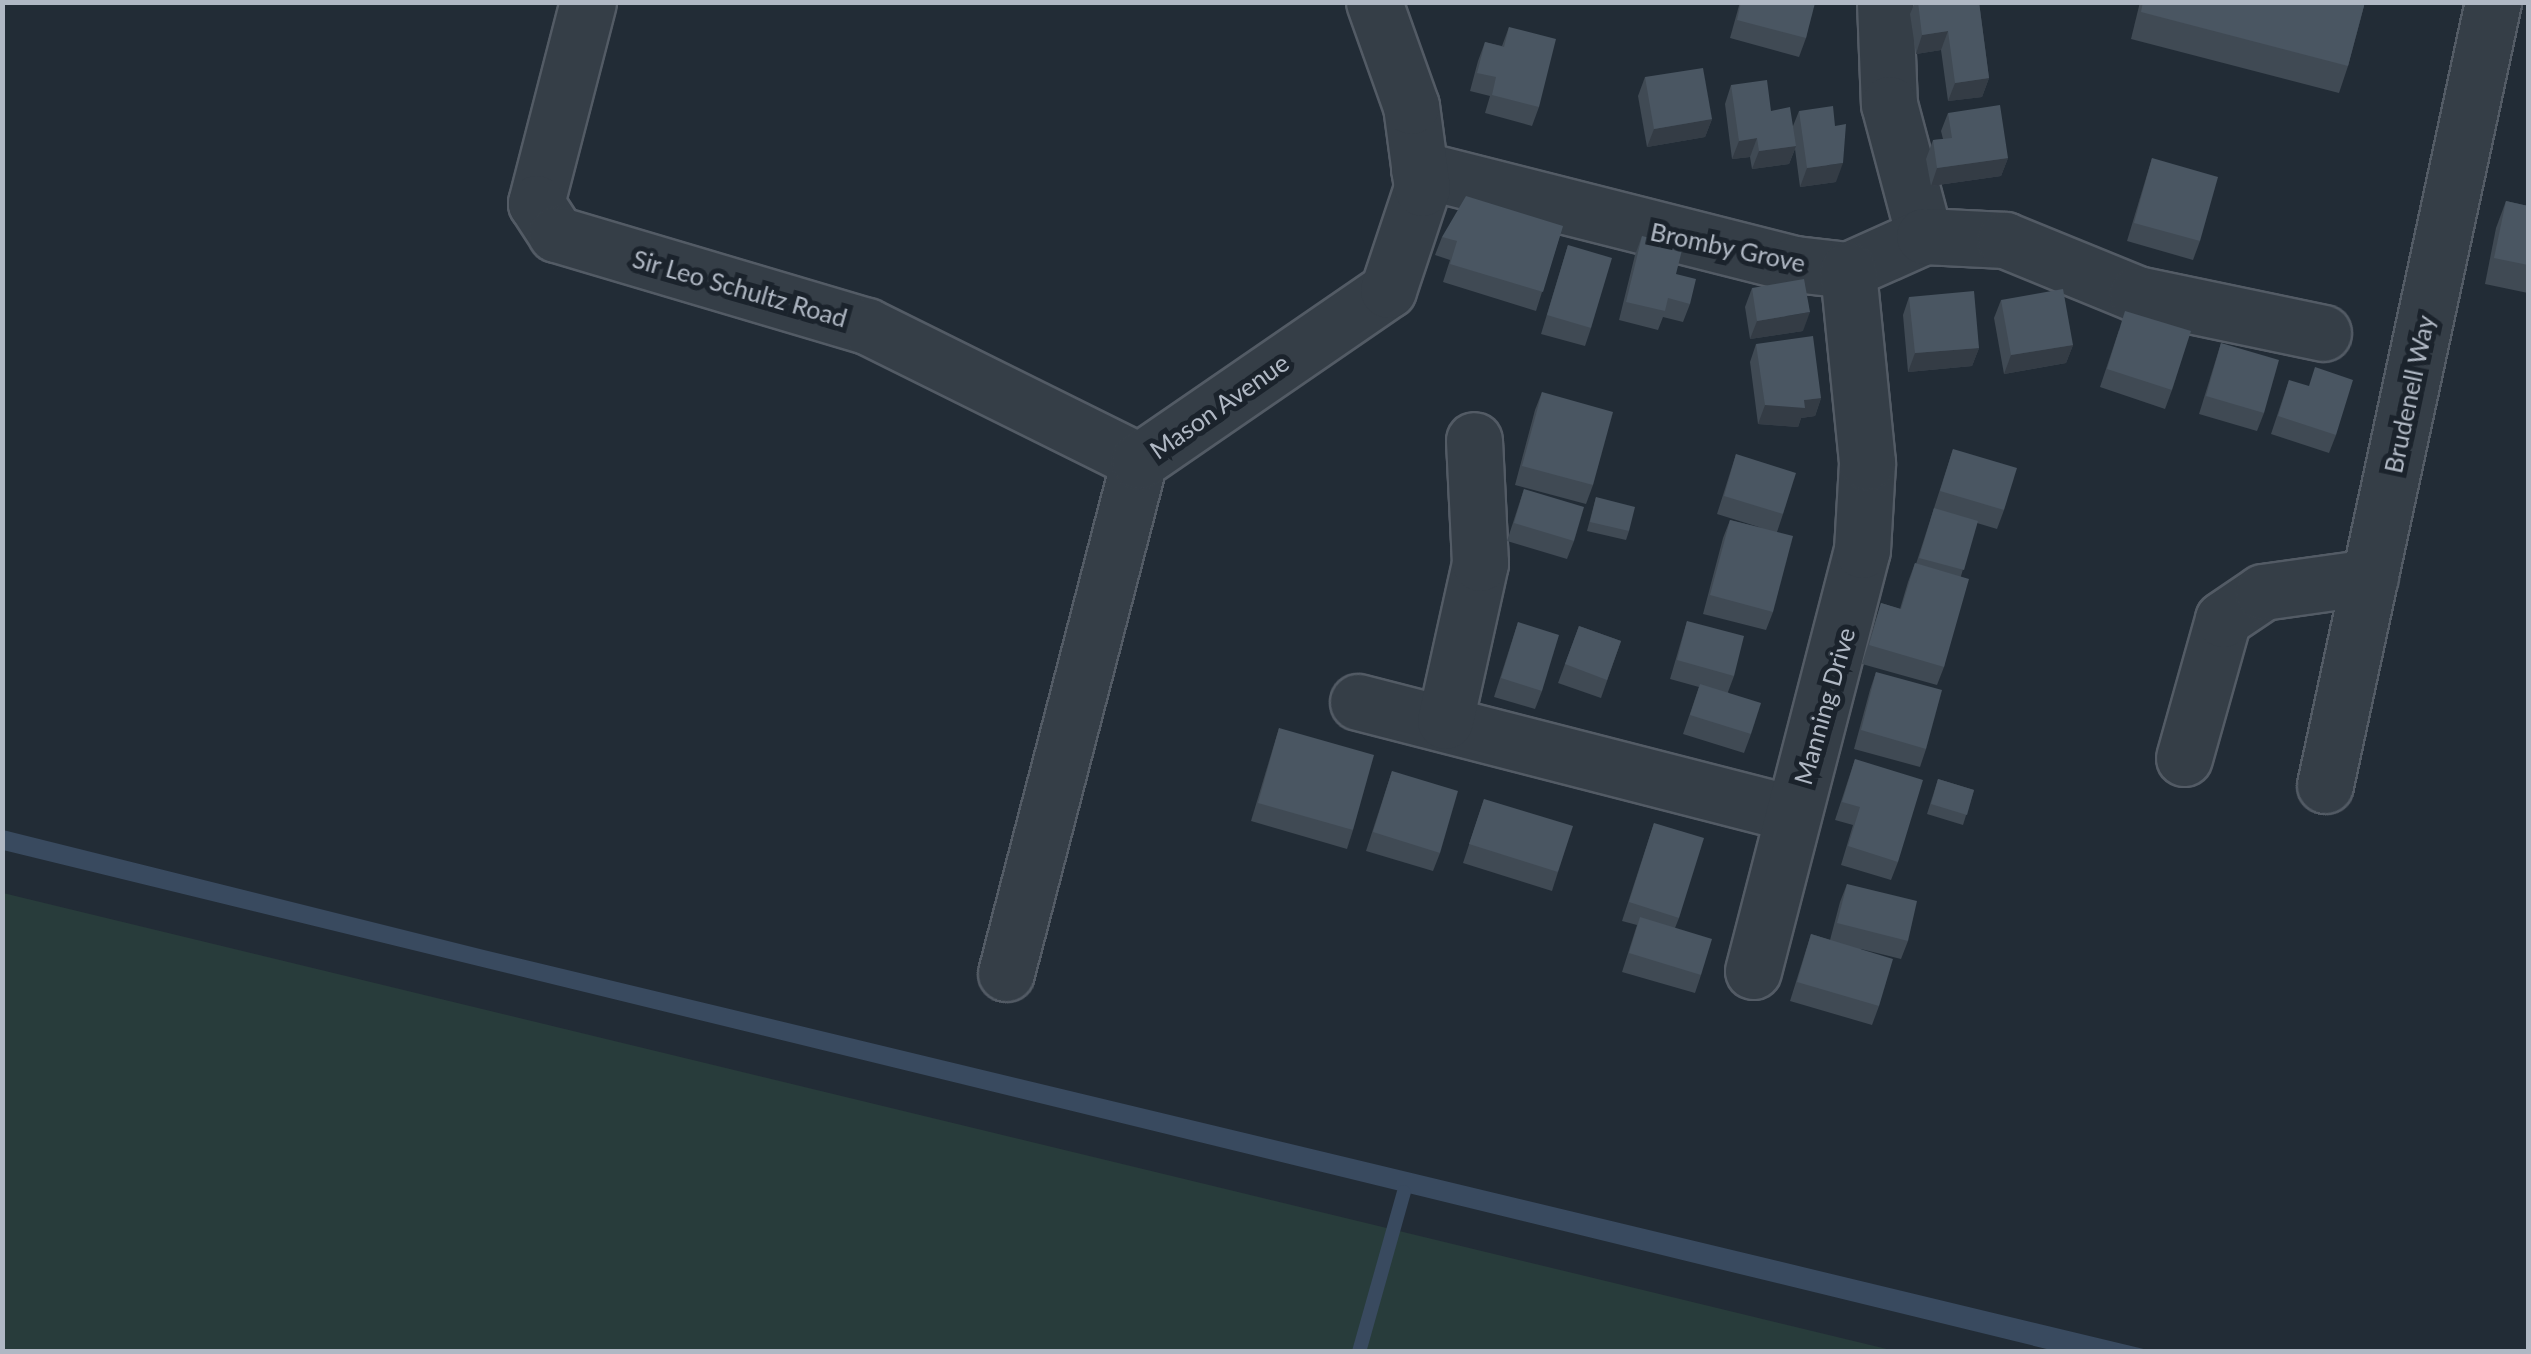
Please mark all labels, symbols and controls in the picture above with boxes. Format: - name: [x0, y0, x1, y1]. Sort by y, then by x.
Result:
- street label: Bromby Grove: [1647, 216, 1809, 278]
- street label: Sir Leo Schultz Road: [629, 243, 851, 333]
- street label: Brudenell Way: [2378, 312, 2440, 476]
- street label: Mason Avenue: [1143, 347, 1295, 465]
- street label: Manning Drive: [1787, 624, 1861, 788]

